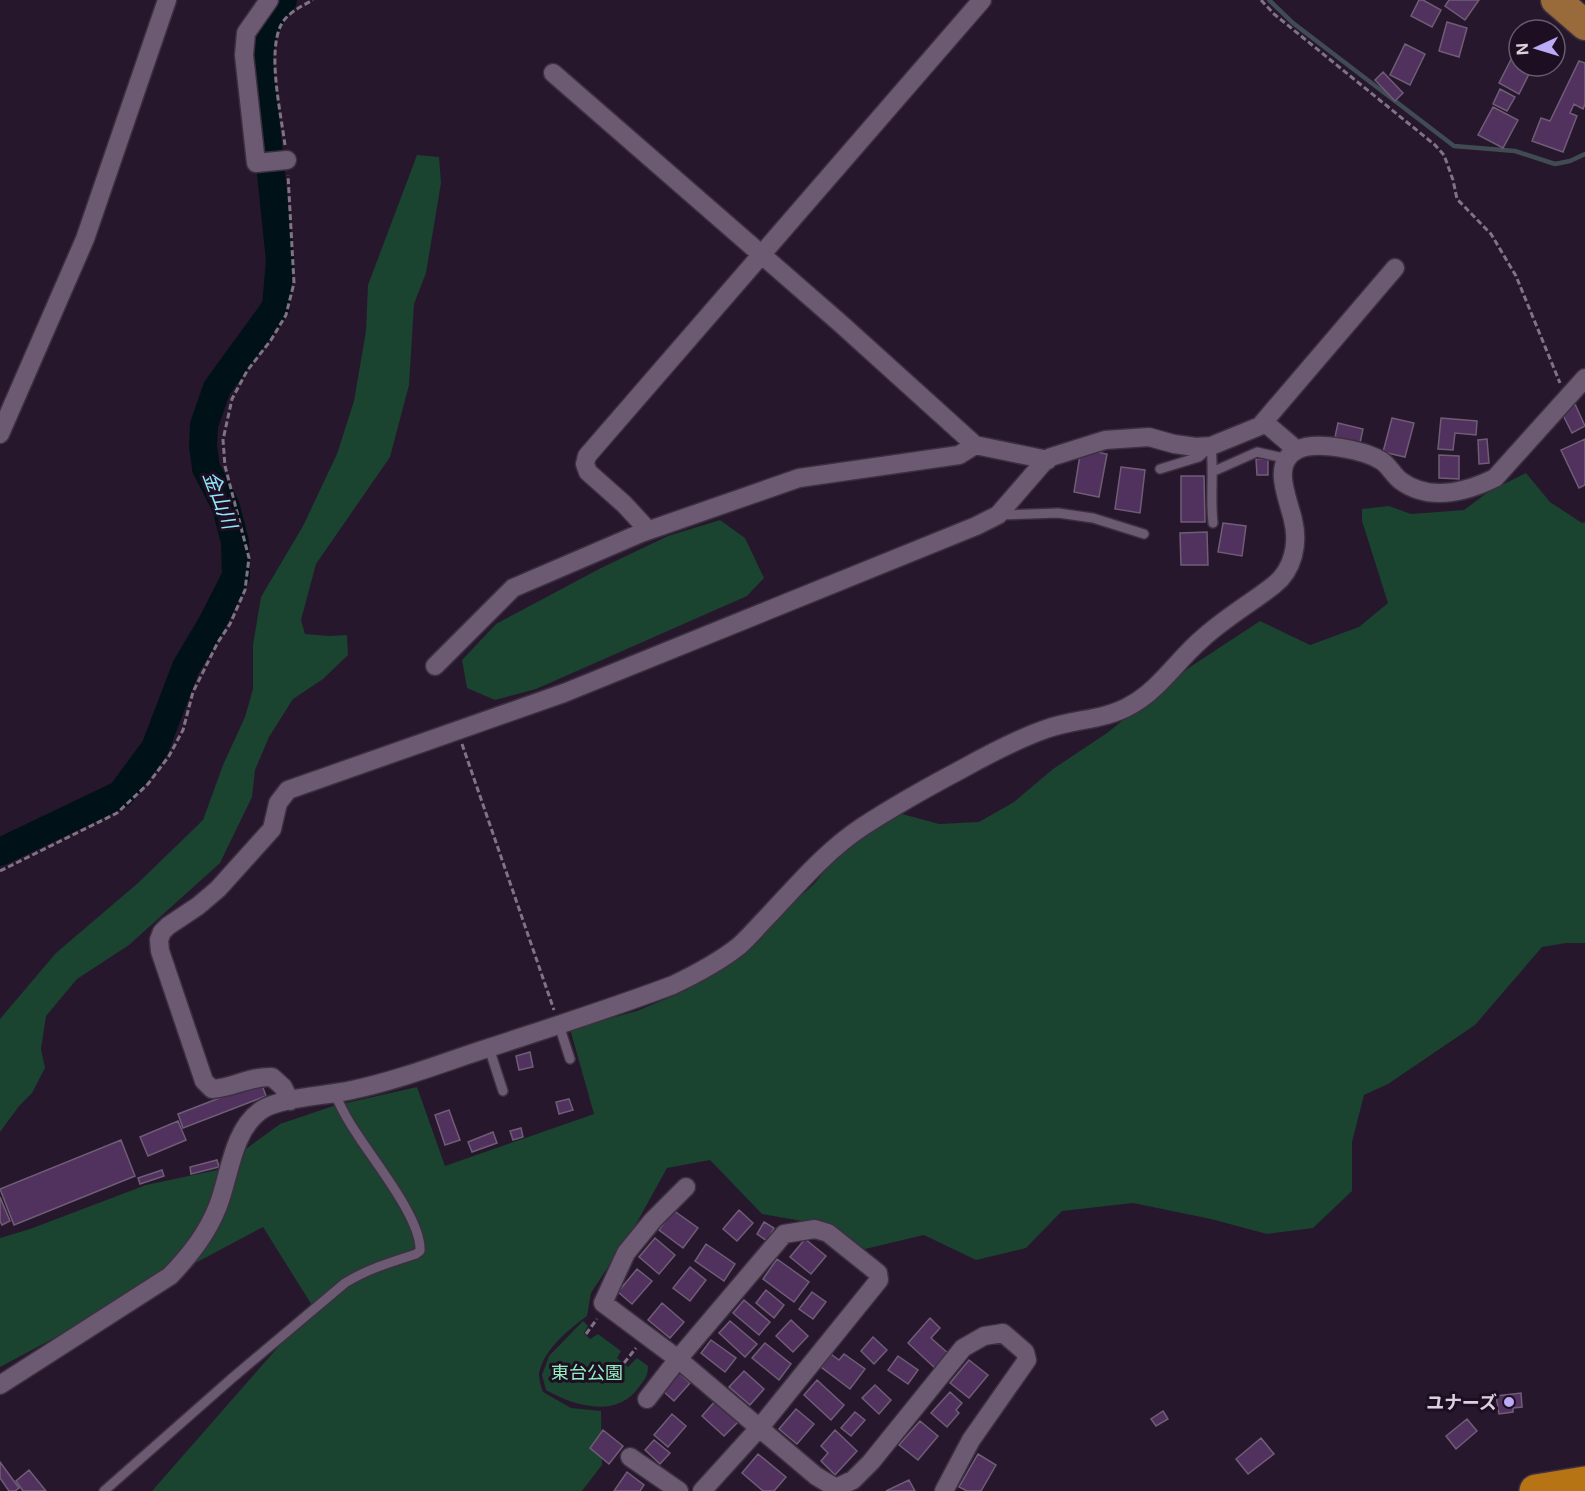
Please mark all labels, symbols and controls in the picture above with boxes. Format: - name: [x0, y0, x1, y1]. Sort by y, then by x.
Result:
- north arrow: [1507, 18, 1567, 78]
- text: N: [1512, 42, 1532, 56]
- water label: 金山川: [198, 468, 243, 534]
- park label: 東台公園: [551, 1362, 623, 1383]
- place label: ユナーズ: [1426, 1392, 1497, 1413]
- marker: ユナーズ: [1502, 1395, 1516, 1409]

